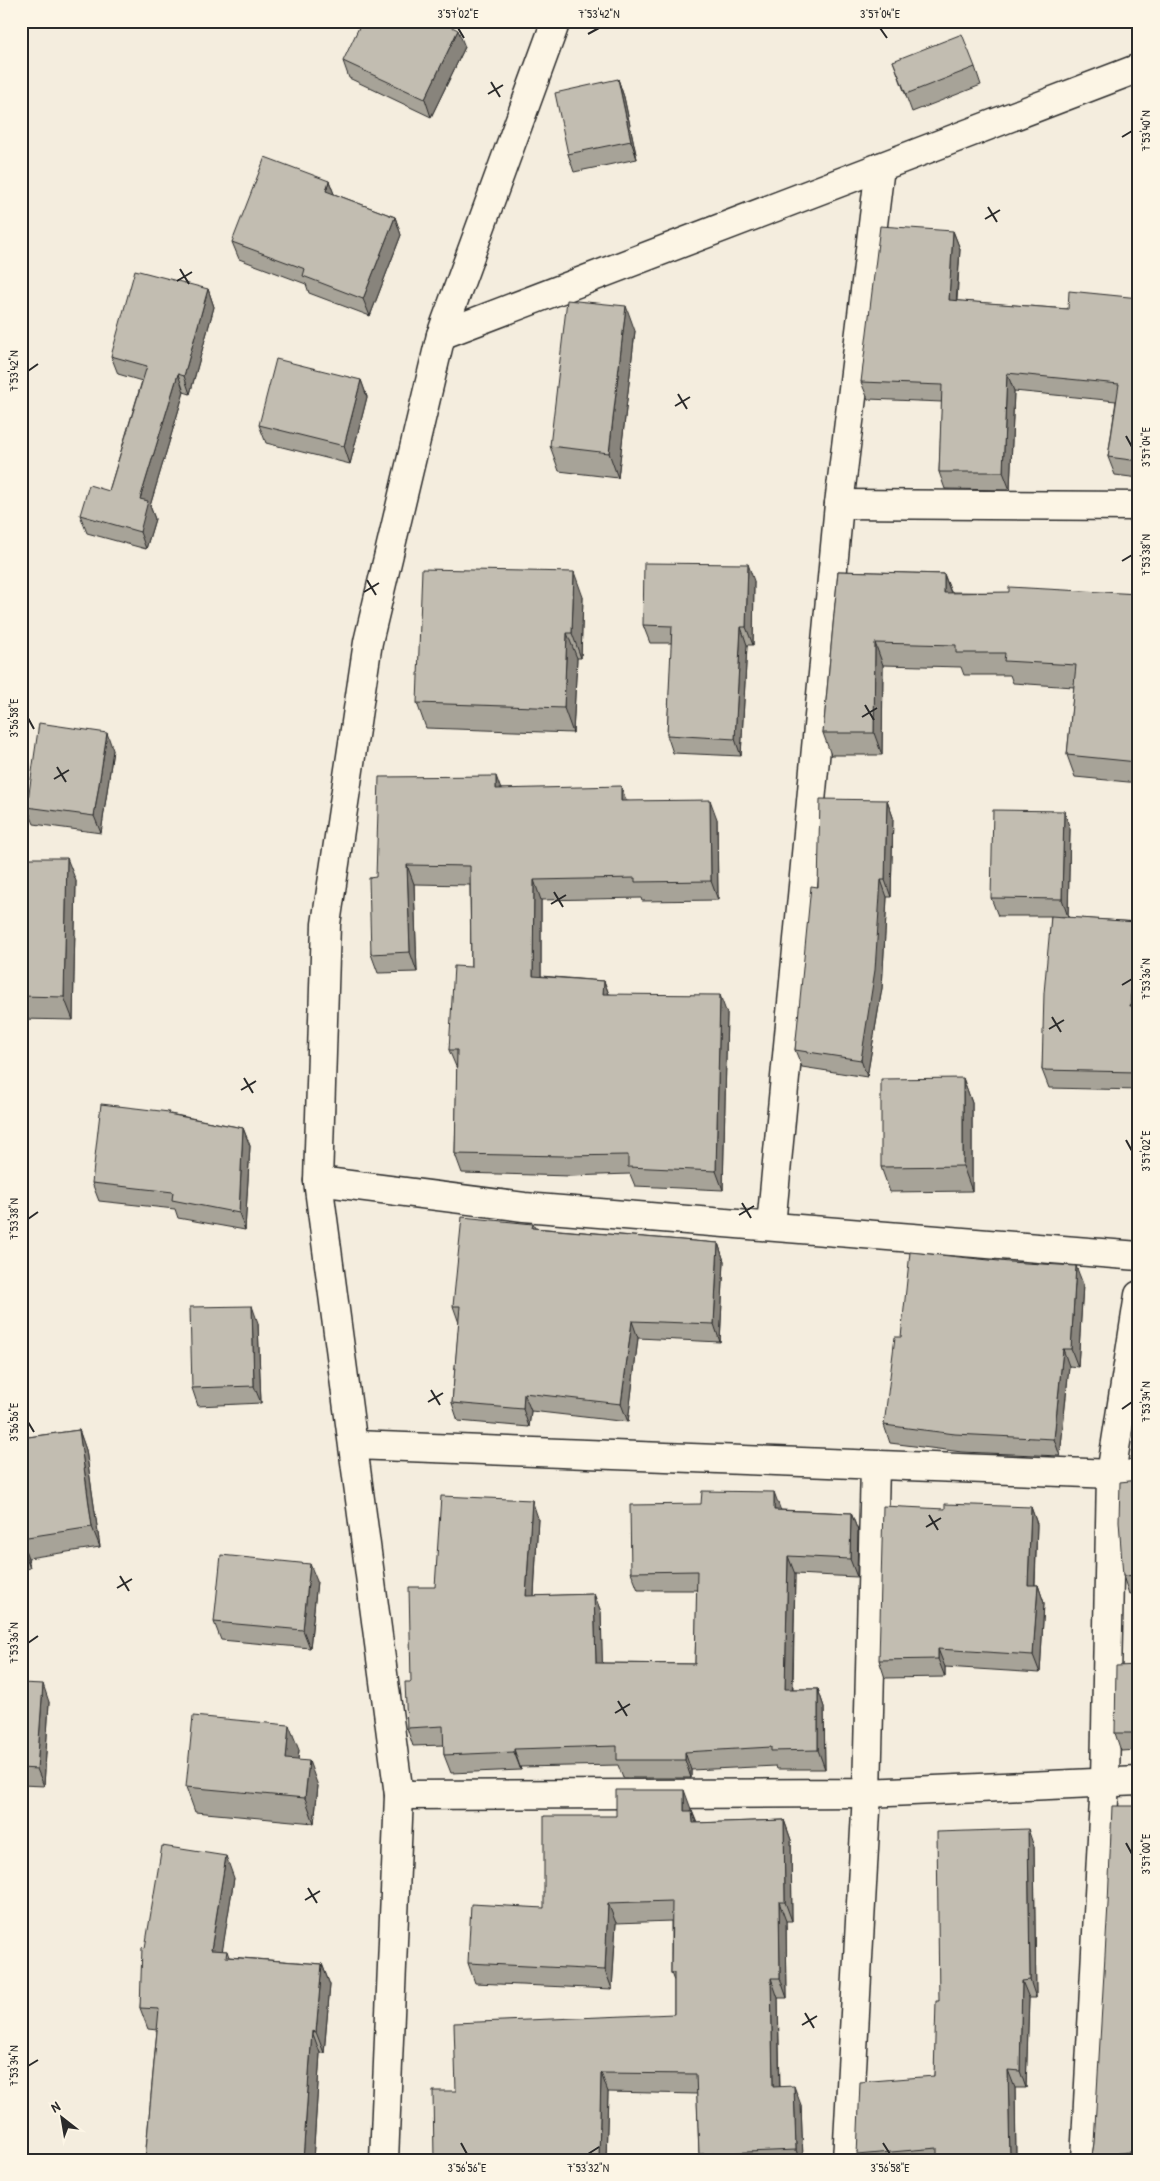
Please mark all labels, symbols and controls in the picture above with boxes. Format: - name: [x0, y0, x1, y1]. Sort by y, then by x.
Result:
- text: 3°57'02"E: [437, 5, 479, 22]
- text: 7°53'42"N: [578, 5, 620, 22]
- text: 3°57'04"E: [860, 5, 901, 22]
- text: 7°53'40"N: [1137, 110, 1154, 152]
- text: 7°53'42"N: [5, 350, 22, 392]
- text: 3°57'04"E: [1137, 426, 1154, 467]
- text: 7°53'38"N: [1137, 534, 1154, 576]
- text: 3°56'58"E: [5, 698, 22, 738]
- text: 7°53'36"N: [1137, 958, 1154, 1000]
- text: 3°57'02"E: [1137, 1130, 1154, 1172]
- text: 7°53'38"N: [5, 1198, 22, 1240]
- text: 7°53'34"N: [1137, 1381, 1154, 1423]
- text: 3°56'56"E: [5, 1402, 22, 1441]
- text: 7°53'36"N: [5, 1622, 22, 1664]
- text: 3°57'00"E: [1137, 1833, 1154, 1874]
- text: 7°53'34"N: [5, 2045, 22, 2087]
- north arrow: [38, 2094, 88, 2144]
- text: N: [47, 2096, 64, 2116]
- text: 3°56'56"E: [448, 2159, 487, 2176]
- text: 7°53'32"N: [567, 2159, 609, 2176]
- text: 3°56'58"E: [870, 2159, 910, 2176]

